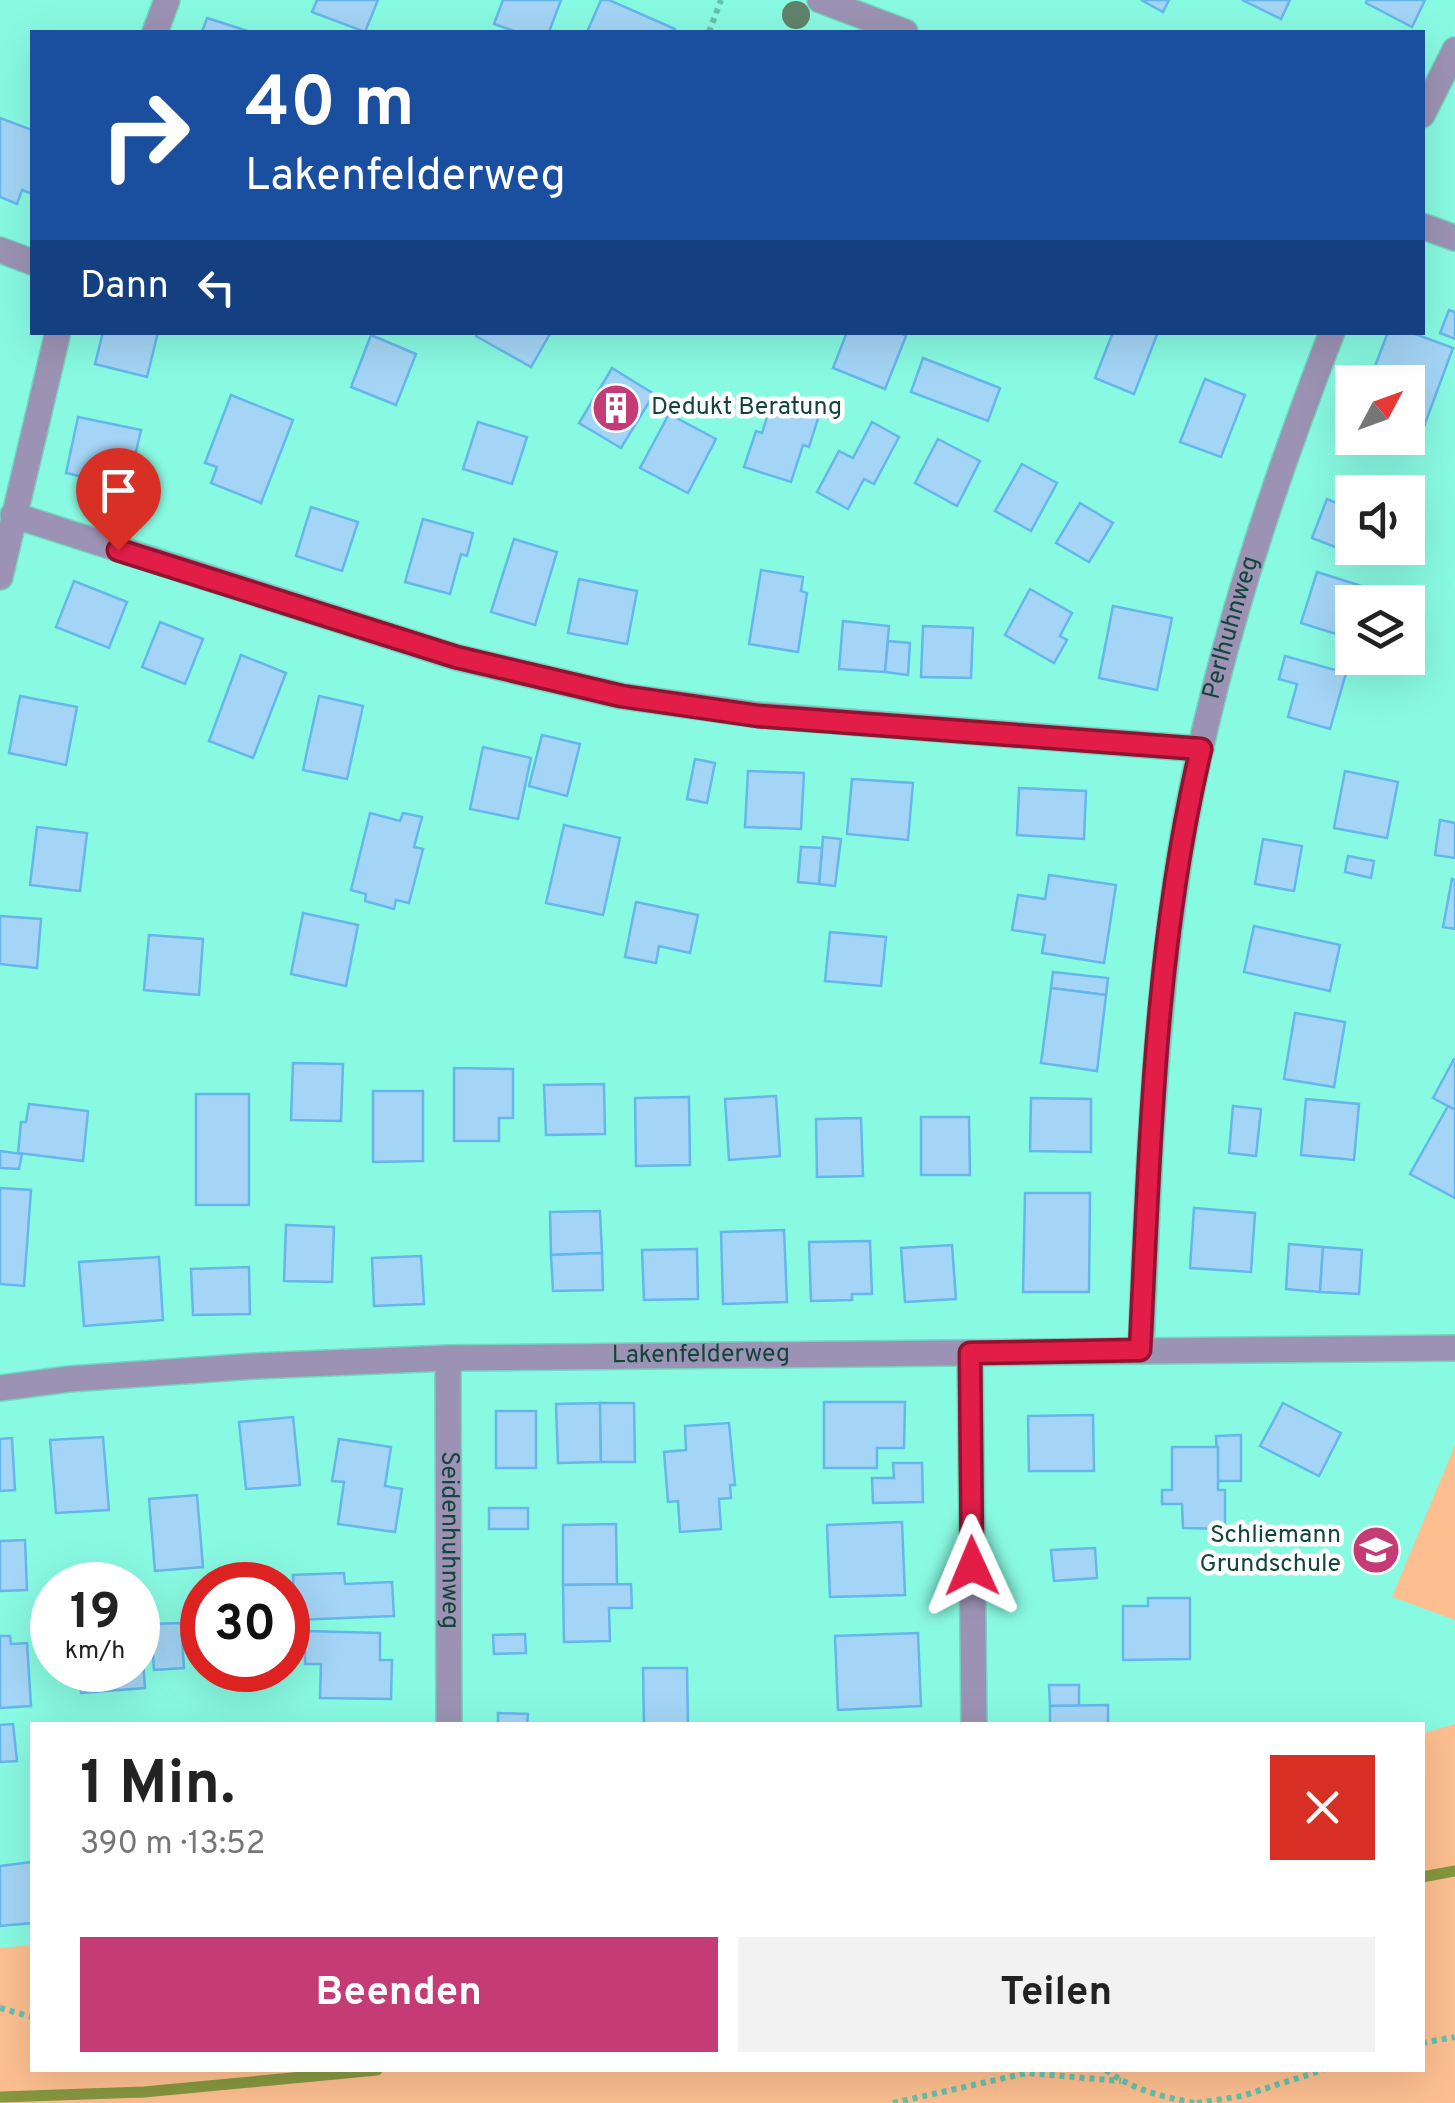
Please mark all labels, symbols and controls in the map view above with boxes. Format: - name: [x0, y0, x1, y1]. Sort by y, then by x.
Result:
- text: 40 m: [245, 62, 415, 151]
- icon: right: [80, 70, 210, 200]
- text: Lakenfelderweg: [245, 149, 566, 206]
- icon: left: [189, 260, 244, 315]
- text: Dann: [80, 263, 169, 312]
- north arrow: [1335, 365, 1425, 455]
- map controls: [1335, 365, 1425, 675]
- building icon: Dedukt Beratung: [590, 382, 642, 434]
- place label: Dedukt Beratung: [651, 392, 842, 424]
- pin: [76, 448, 161, 551]
- icon: arrive: [91, 463, 146, 518]
- button: sound: [1335, 475, 1425, 565]
- street label: Perlhuhnweg: [1197, 552, 1268, 703]
- button: layers: [1335, 585, 1425, 675]
- street label: Lakenfelderweg: [611, 1339, 790, 1372]
- street label: Seidenhuhnweg: [432, 1451, 465, 1629]
- position arrow: [920, 1514, 1024, 1618]
- place label: Schliemann Grundschule: [1199, 1520, 1341, 1581]
- school or university icon: Schliemann Grundschule: [1350, 1524, 1402, 1576]
- speed limit sign: 30: [180, 1562, 310, 1692]
- text: 19: [70, 1583, 120, 1646]
- text: km/h: [65, 1636, 125, 1668]
- text: 1 Min.: [80, 1749, 235, 1825]
- button: close: [1270, 1755, 1375, 1860]
- text: 390 m · 13:52: [80, 1825, 265, 1865]
- button: Beenden: [80, 1937, 718, 2052]
- button: Teilen: [738, 1937, 1375, 2052]

